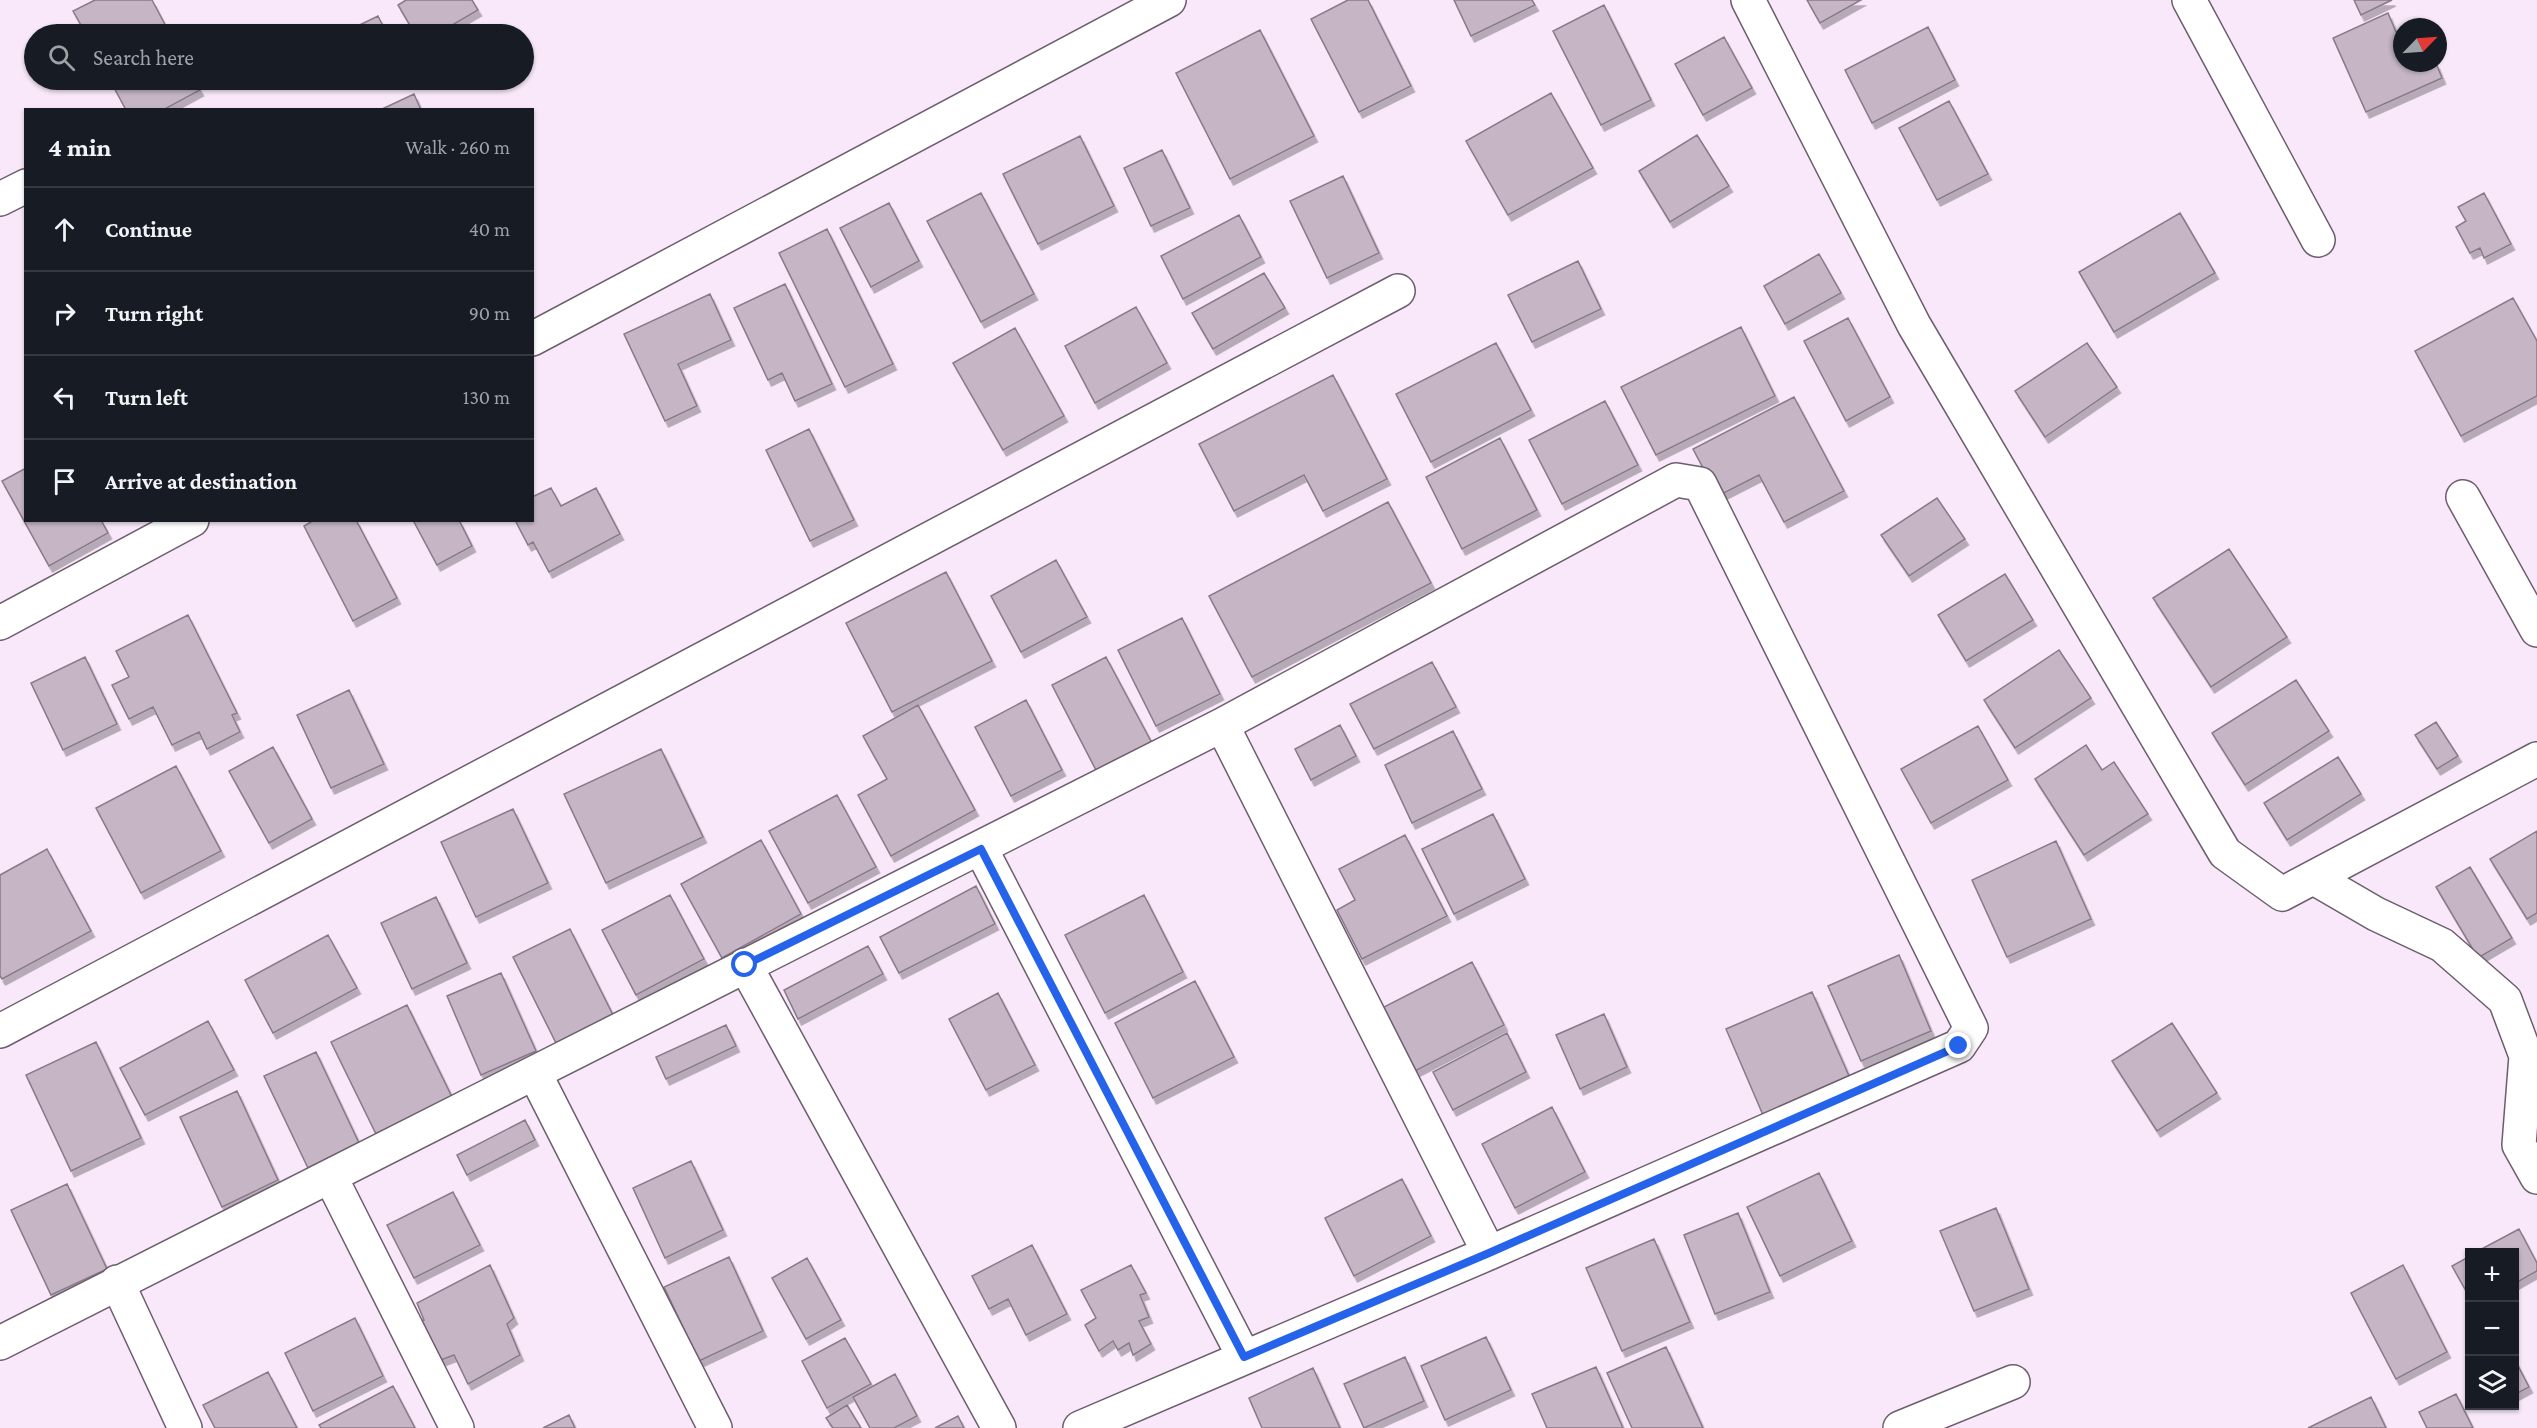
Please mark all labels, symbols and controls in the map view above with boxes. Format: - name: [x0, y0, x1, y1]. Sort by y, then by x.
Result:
- north arrow: [2393, 18, 2447, 72]
- search box: [24, 24, 534, 90]
- icon: search: [45, 41, 78, 74]
- text: Search here: [93, 45, 194, 70]
- text: 4 min: [48, 133, 112, 162]
- text: Walk · 260 m: [405, 136, 510, 158]
- icon: ahead: [48, 213, 81, 246]
- text: Continue: [105, 217, 192, 242]
- text: 40 m: [469, 218, 510, 240]
- icon: right: [48, 297, 81, 330]
- text: Turn right: [105, 301, 203, 326]
- text: 90 m: [469, 302, 510, 324]
- icon: left: [48, 381, 81, 414]
- text: Turn left: [105, 385, 188, 410]
- text: 130 m: [463, 386, 510, 408]
- icon: arrive: [48, 465, 81, 498]
- text: Arrive at destination: [105, 469, 297, 494]
- route start: [731, 951, 757, 977]
- route end: [1945, 1032, 1971, 1058]
- map controls: [2465, 1248, 2519, 1410]
- button: +: [2465, 1248, 2519, 1302]
- button: −: [2465, 1302, 2519, 1356]
- button: layers: [2465, 1356, 2519, 1410]

